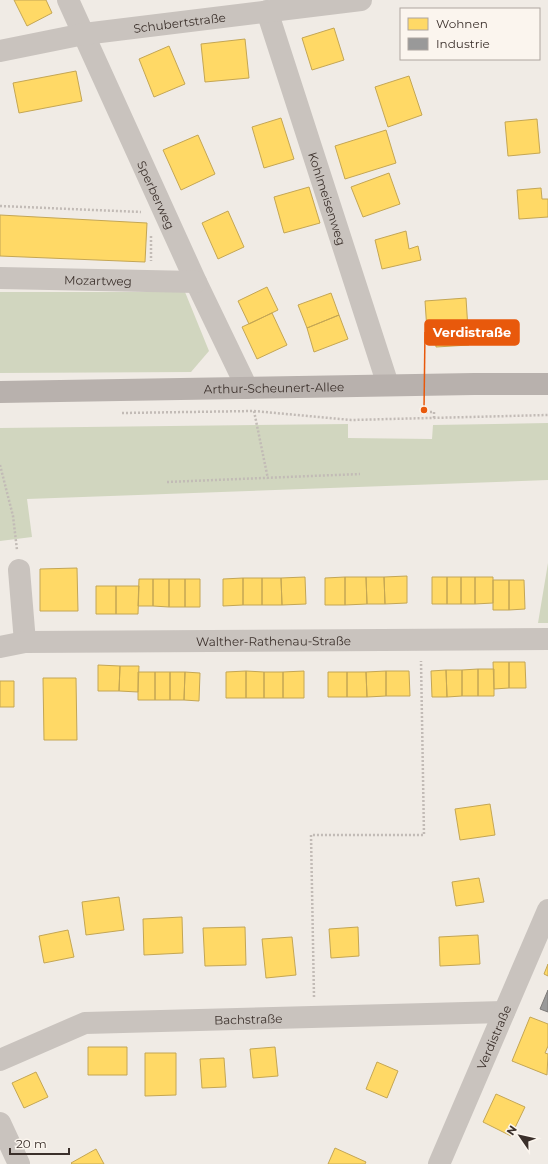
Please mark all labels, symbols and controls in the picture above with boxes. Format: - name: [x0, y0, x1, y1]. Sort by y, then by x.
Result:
- legend: [400, 8, 540, 60]
- street label: Schubertstraße: [133, 9, 227, 35]
- text: Wohnen: [436, 16, 488, 31]
- text: Industrie: [436, 36, 490, 51]
- street label: Kohlmeisenweg: [306, 150, 350, 247]
- street label: Sperberweg: [134, 158, 179, 232]
- street label: Mozartweg: [64, 272, 132, 288]
- callout: Verdistraße: [425, 320, 519, 345]
- text: Verdistraße: [432, 324, 511, 340]
- street label: Arthur-Scheunert-Allee: [204, 379, 344, 396]
- street label: Walther-Rathenau-Straße: [196, 633, 351, 649]
- street label: Verdistraße: [473, 1003, 514, 1072]
- street label: Bachstraße: [214, 1010, 283, 1027]
- north arrow: [500, 1116, 540, 1156]
- text: N: [503, 1123, 520, 1138]
- scale bar: [10, 1130, 69, 1156]
- text: 20 m: [16, 1136, 47, 1151]

